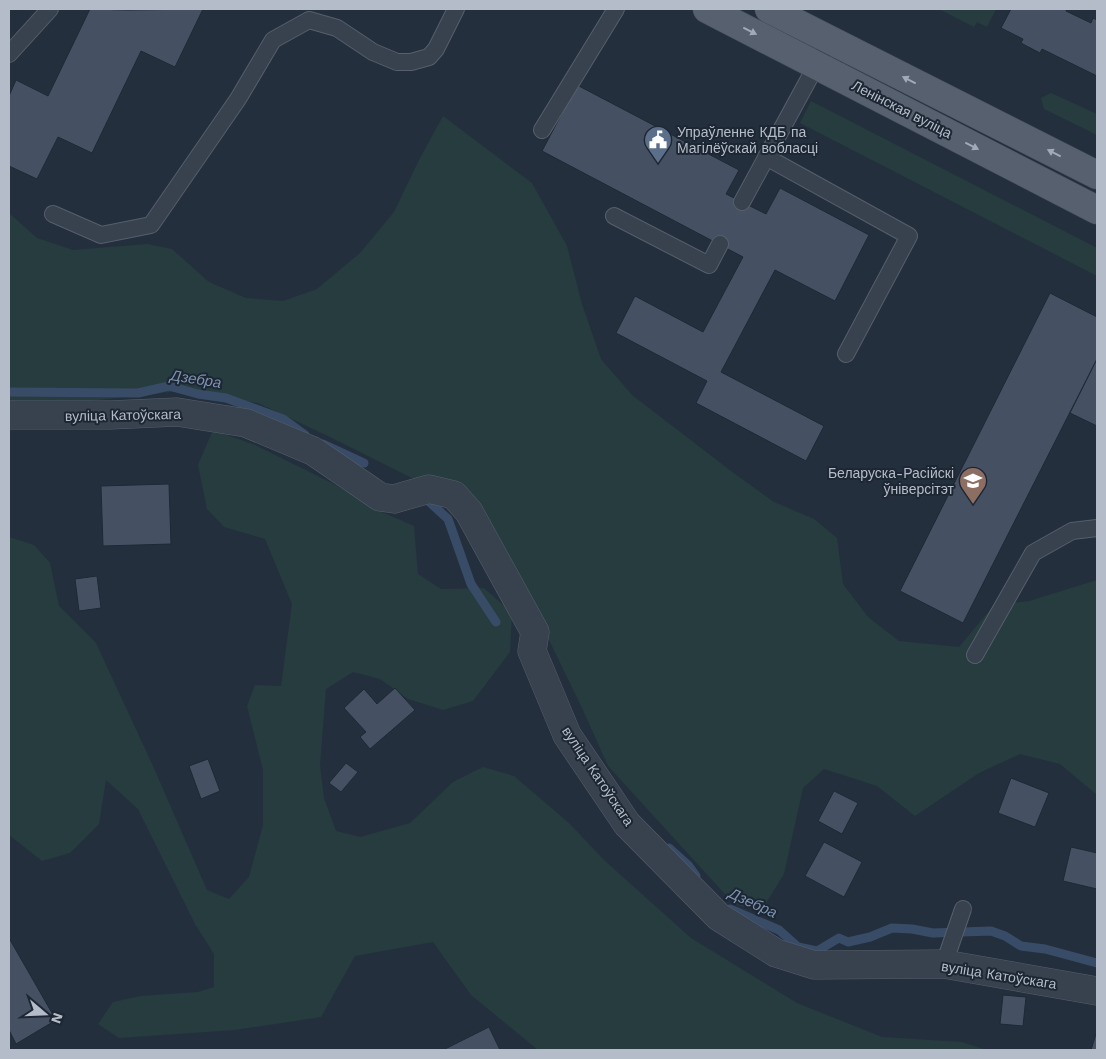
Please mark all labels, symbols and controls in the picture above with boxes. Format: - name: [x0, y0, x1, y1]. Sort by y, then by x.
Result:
- one-way arrow: [743, 27, 757, 35]
- one-way arrow: [902, 76, 916, 84]
- street label: Ленінская вуліца: [849, 77, 955, 141]
- place label: Упраўленне КДБ па Магілёўскай вобласці: [677, 124, 818, 156]
- public building icon: Упраўленне КДБ па Магілёўскай вобласці: [643, 125, 673, 164]
- one-way arrow: [965, 142, 980, 150]
- one-way arrow: [1047, 149, 1061, 157]
- water label: Дзебра: [167, 366, 223, 392]
- street label: вуліца Катоўскага: [65, 406, 181, 424]
- place label: Беларуска-Расійскі ўніверсітэт: [828, 465, 955, 497]
- school or university icon: Беларуска-Расійскі ўніверсітэт: [958, 466, 988, 505]
- street label: вуліца Катоўскага: [559, 723, 637, 829]
- water label: Дзебра: [724, 883, 780, 922]
- street label: вуліца Катоўскага: [940, 958, 1058, 992]
- north arrow: [20, 989, 70, 1039]
- text: N: [48, 1011, 67, 1026]

